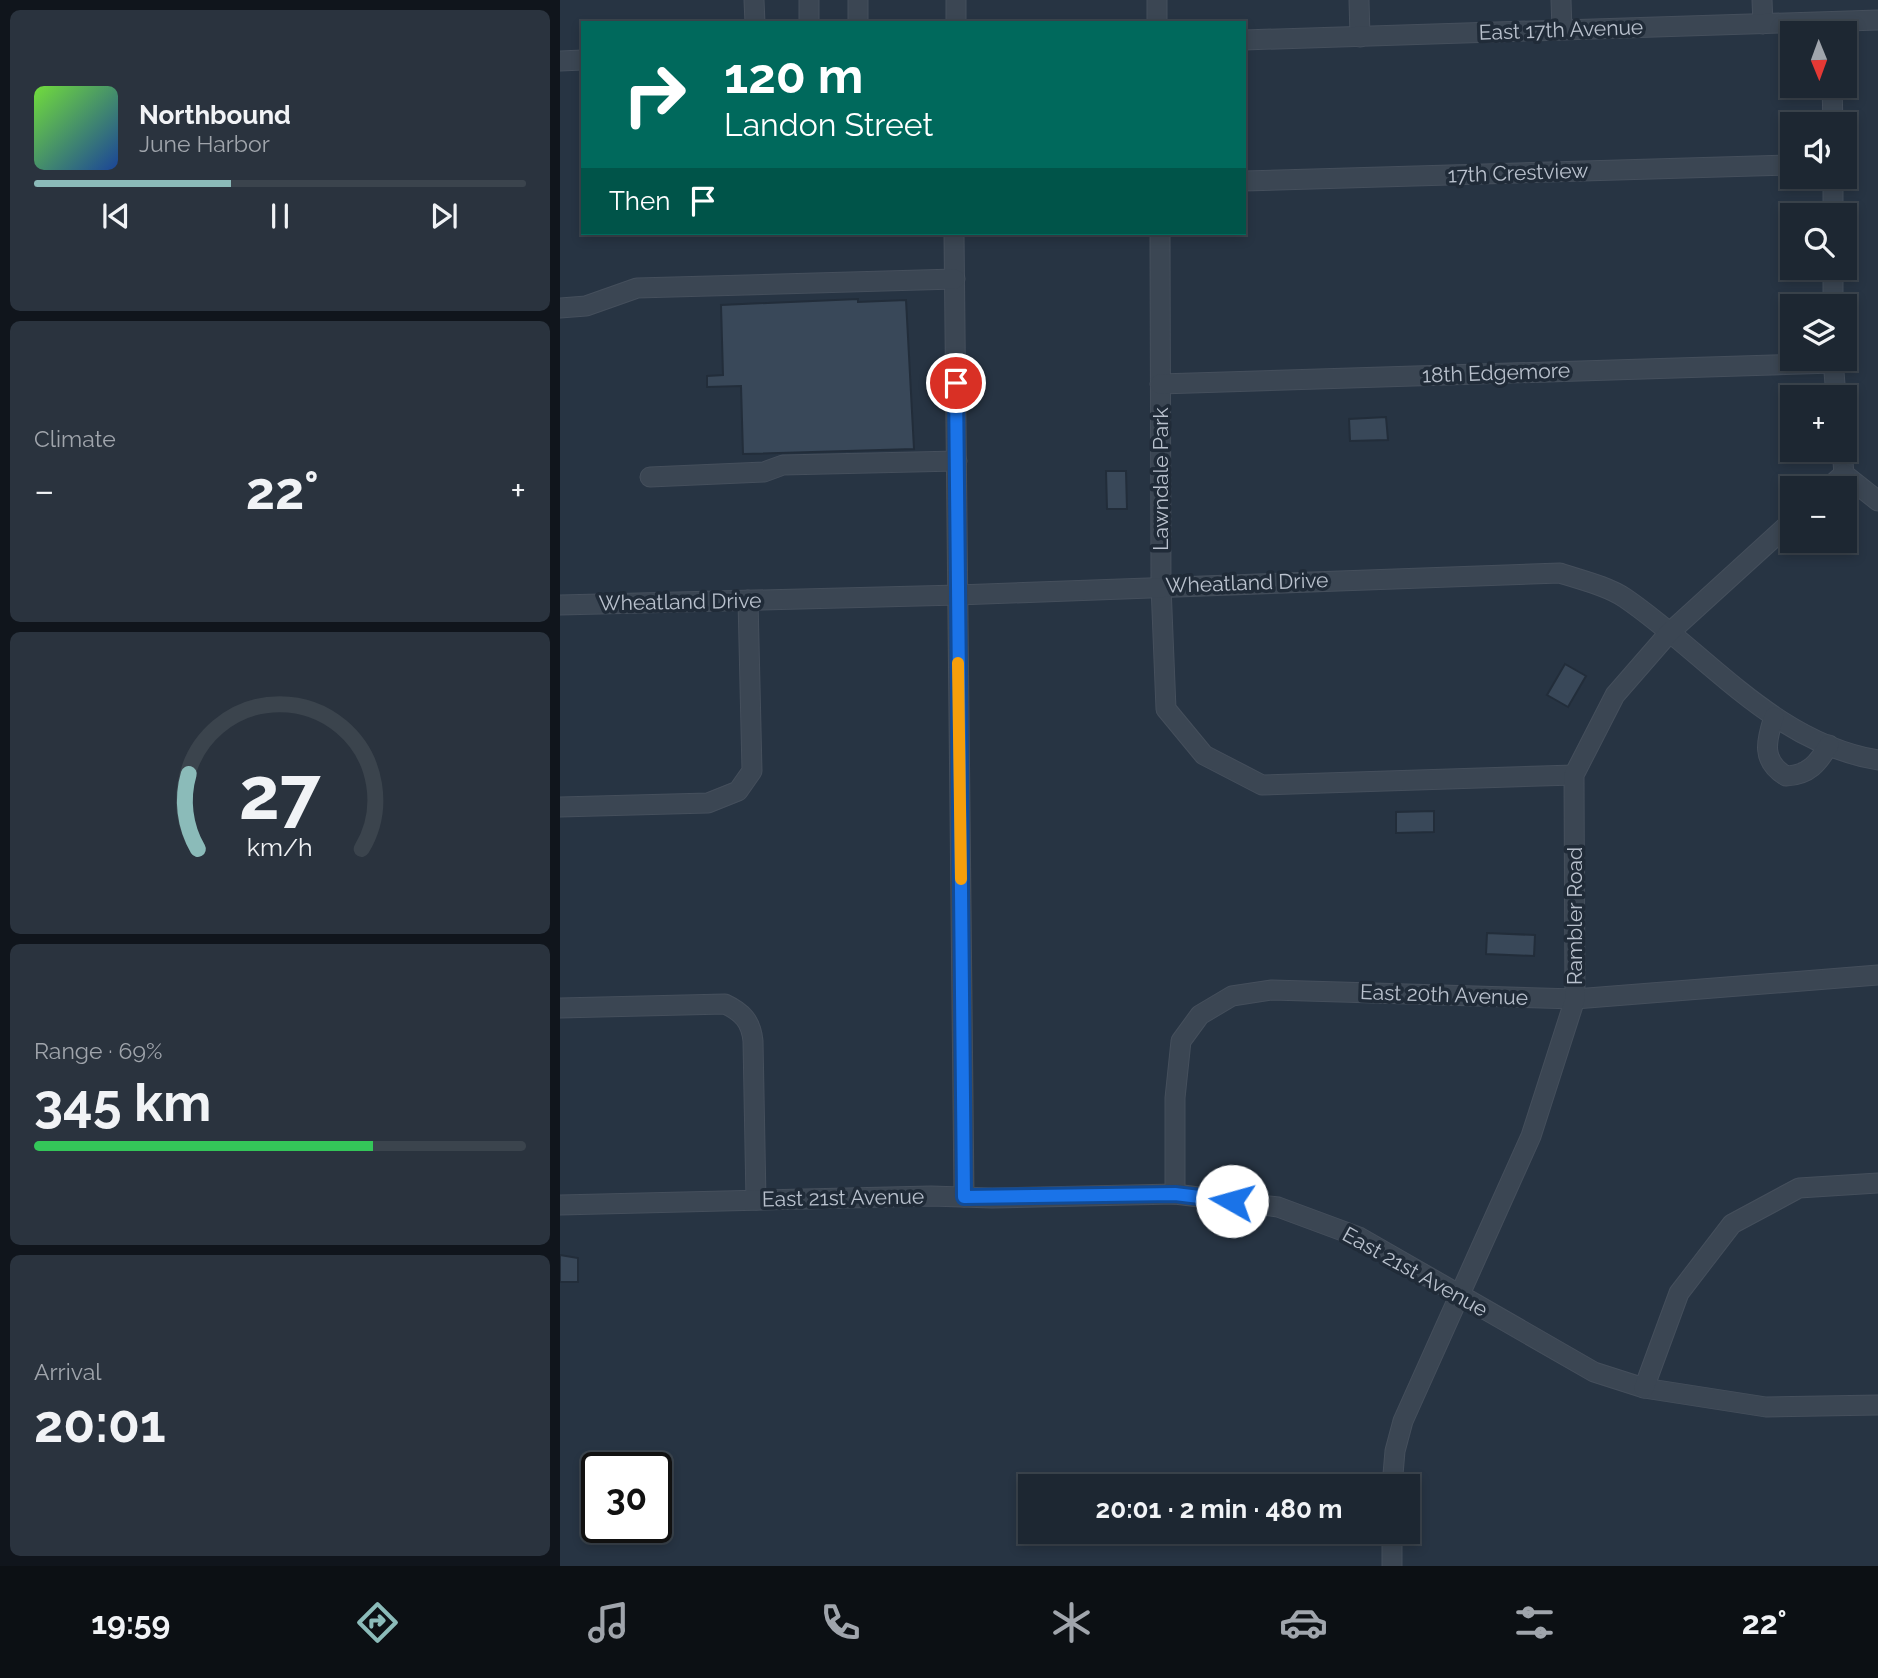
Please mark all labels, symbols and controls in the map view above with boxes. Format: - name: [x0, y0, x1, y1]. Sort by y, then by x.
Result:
- street label: East 17th Avenue: [1478, 14, 1644, 45]
- north arrow: [1780, 21, 1857, 98]
- map controls: [1780, 21, 1857, 553]
- text: 120 m: [724, 47, 863, 104]
- icon: right: [609, 49, 700, 140]
- text: Northbound: [139, 100, 291, 130]
- text: Landon Street: [724, 106, 933, 143]
- button: sound: [1780, 112, 1857, 189]
- text: June Harbor: [139, 130, 270, 157]
- street label: 17th Crestview: [1447, 158, 1589, 187]
- icon: arrive: [684, 182, 722, 220]
- text: Then: [609, 186, 670, 216]
- icon: previous: [97, 197, 135, 235]
- icon: pause: [261, 197, 299, 235]
- icon: next: [425, 197, 463, 235]
- button: search: [1780, 203, 1857, 280]
- button: layers: [1780, 294, 1857, 371]
- pin: [926, 353, 986, 413]
- street label: 18th Edgemore: [1422, 357, 1570, 388]
- icon: arrive: [937, 364, 975, 402]
- button: +: [1780, 385, 1857, 462]
- street label: Lawndale Park: [1148, 407, 1173, 551]
- text: Climate: [34, 425, 116, 452]
- text: 22°: [246, 460, 319, 521]
- text: −: [34, 468, 54, 513]
- text: +: [510, 468, 526, 513]
- button: −: [1780, 476, 1857, 553]
- street label: Wheatland Drive: [1165, 567, 1329, 598]
- street label: Wheatland Drive: [598, 588, 762, 615]
- text: 27: [239, 751, 321, 836]
- text: km/h: [247, 832, 313, 862]
- street label: Rambler Road: [1562, 847, 1587, 985]
- street label: East 20th Avenue: [1360, 979, 1528, 1010]
- text: Range · 69%: [34, 1037, 162, 1064]
- text: 345 km: [34, 1072, 211, 1133]
- position arrow: [1195, 1164, 1269, 1238]
- street label: East 21st Avenue: [762, 1184, 924, 1211]
- street label: East 21st Avenue: [1338, 1221, 1492, 1322]
- text: Arrival: [34, 1358, 101, 1385]
- text: 20:01: [34, 1393, 166, 1454]
- speed limit sign: 30: [581, 1452, 672, 1543]
- text: 20:01 · 2 min · 480 m: [1096, 1494, 1342, 1524]
- icon: directions: [353, 1598, 402, 1647]
- icon: music: [584, 1598, 633, 1647]
- icon: phone: [816, 1598, 865, 1647]
- icon: climate: [1047, 1598, 1096, 1647]
- icon: car: [1279, 1598, 1328, 1647]
- icon: filters: [1510, 1598, 1559, 1647]
- text: 19:59: [91, 1604, 170, 1641]
- text: 22°: [1742, 1604, 1787, 1641]

